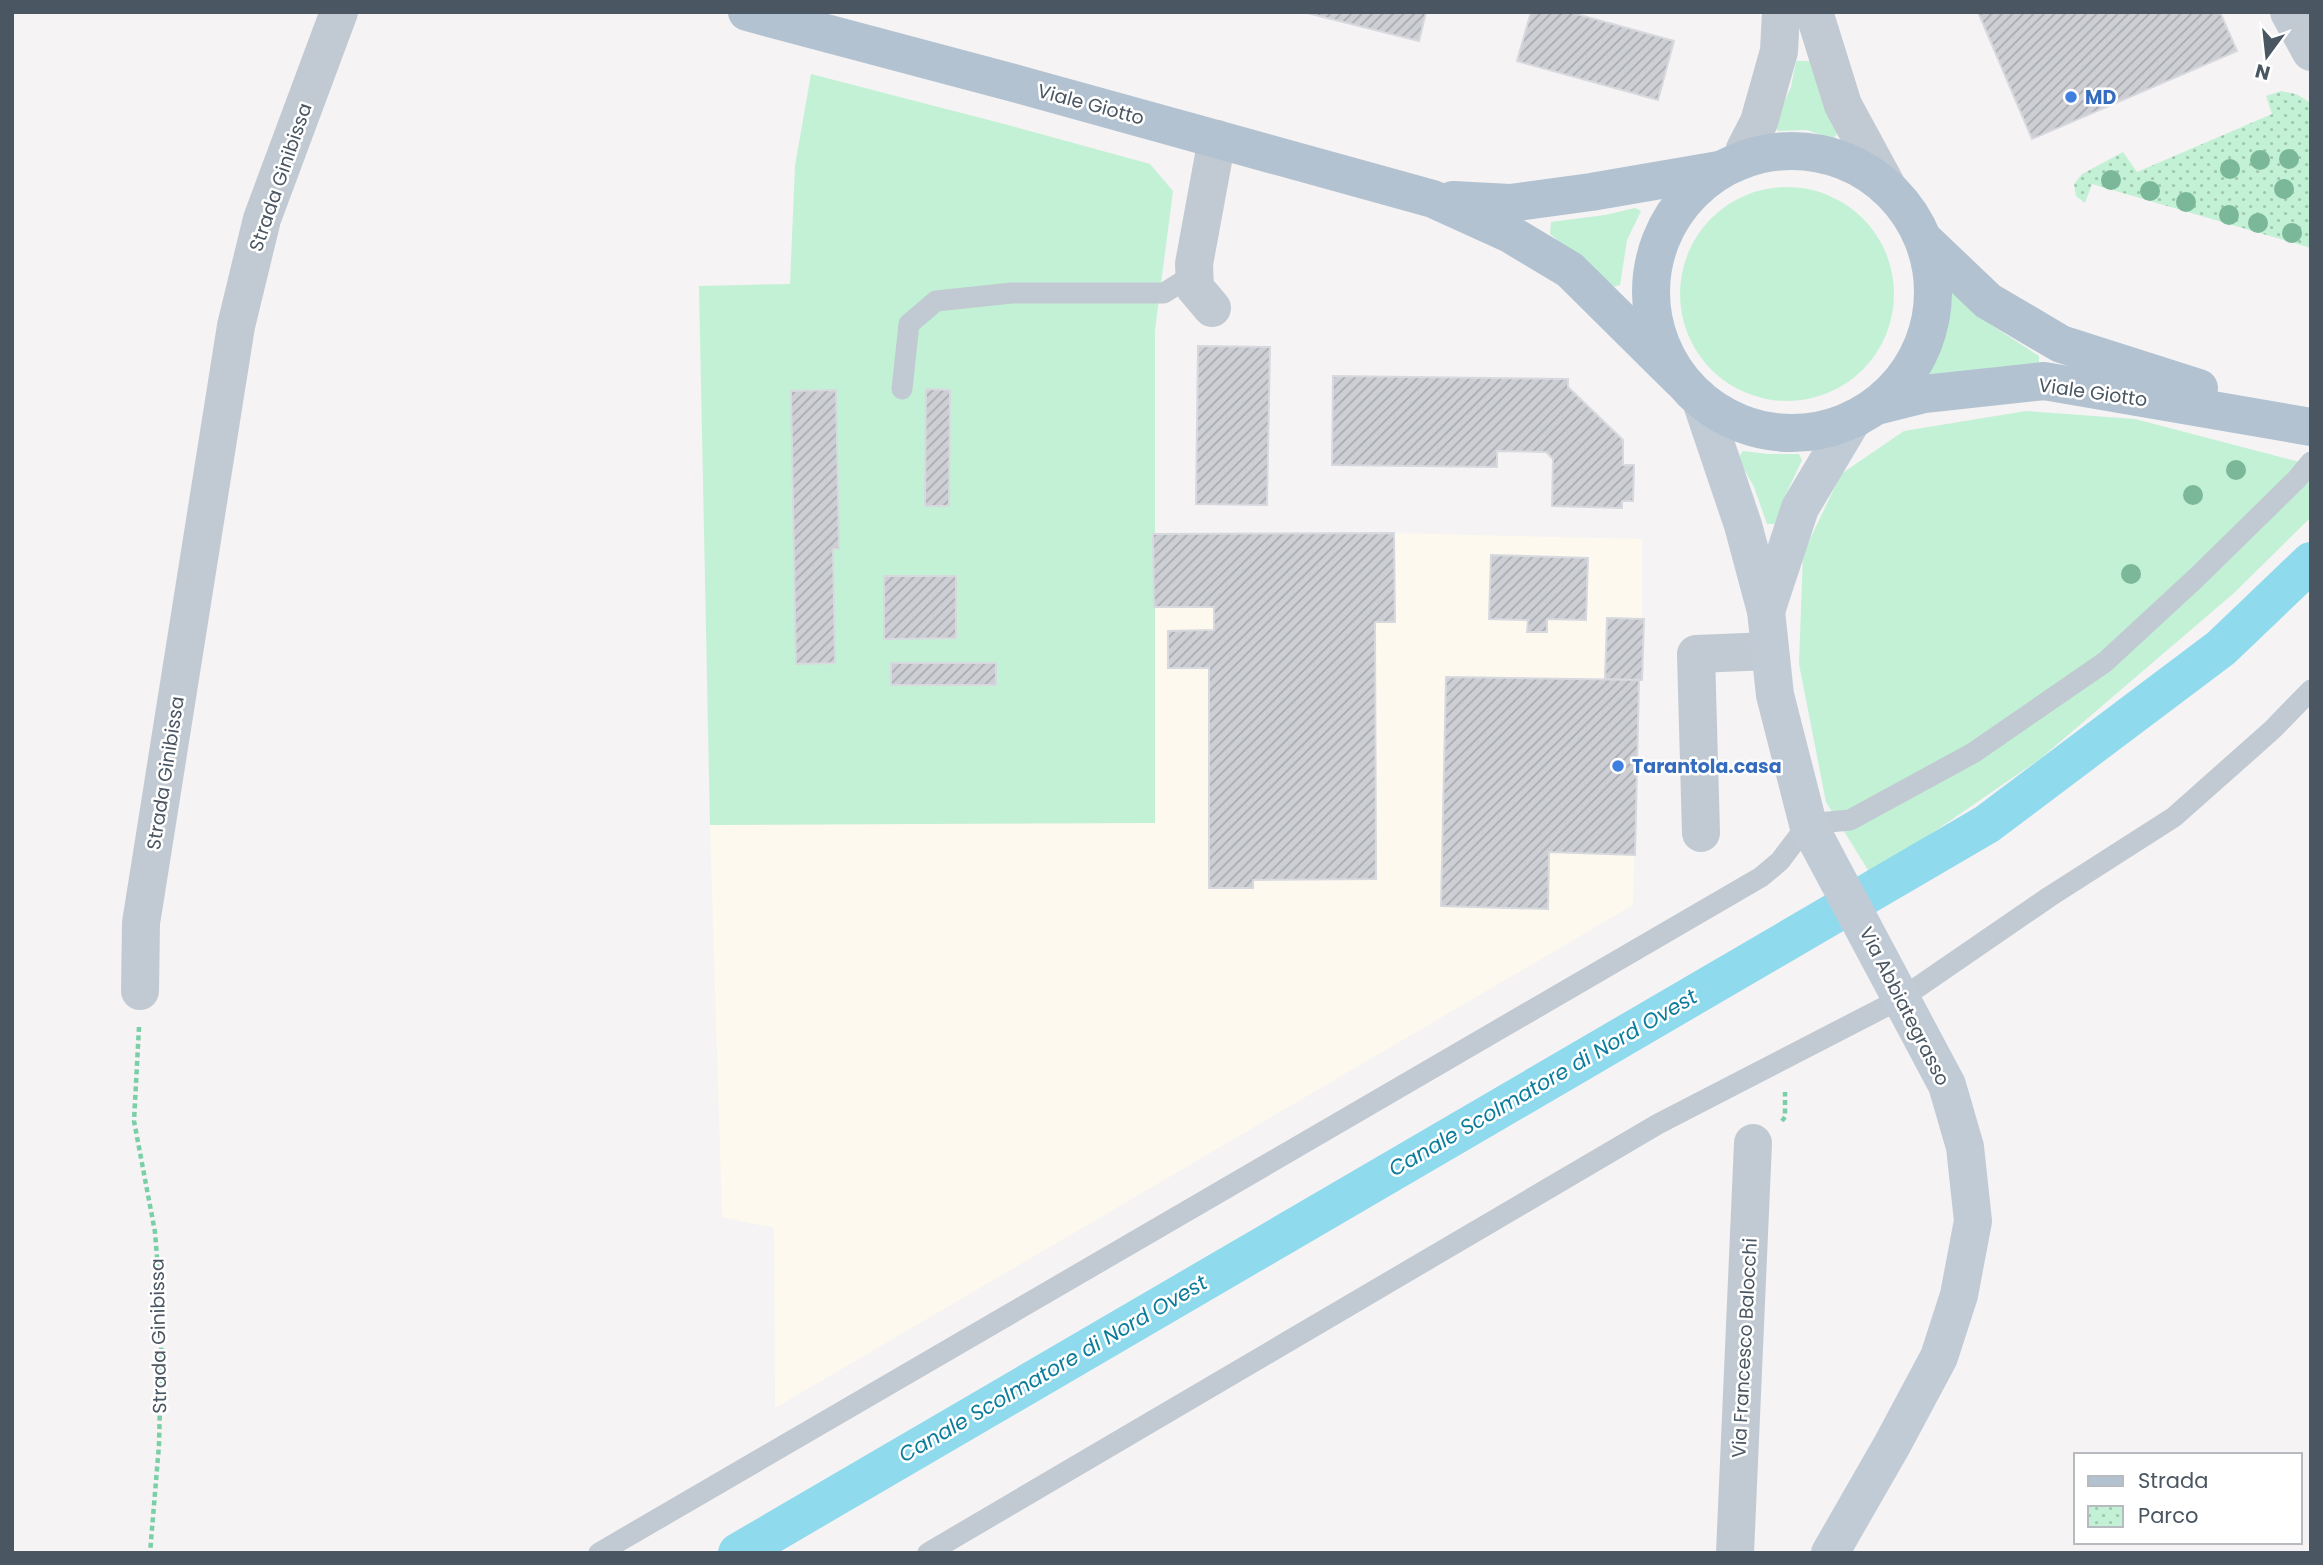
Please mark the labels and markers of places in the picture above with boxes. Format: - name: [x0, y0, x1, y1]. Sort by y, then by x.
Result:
- place label: MD: [2085, 84, 2116, 111]
- marker: MD: [2063, 89, 2079, 105]
- place label: Tarantola.casa: [1632, 753, 1782, 780]
- marker: Tarantola.casa: [1610, 758, 1626, 774]

